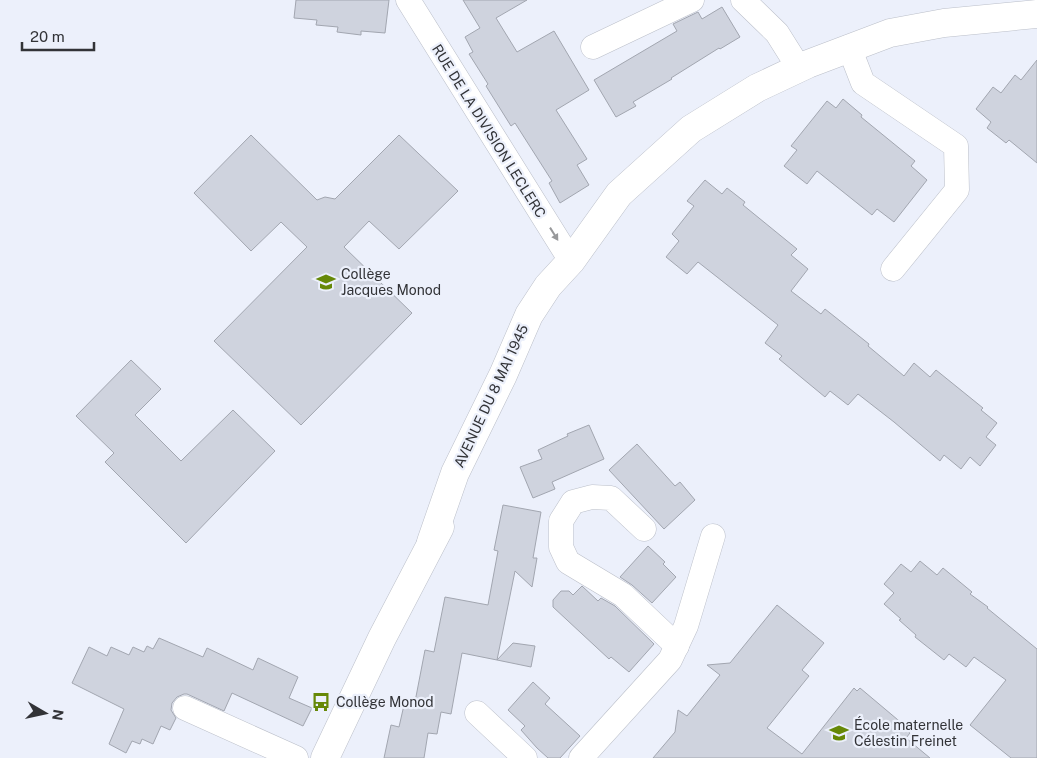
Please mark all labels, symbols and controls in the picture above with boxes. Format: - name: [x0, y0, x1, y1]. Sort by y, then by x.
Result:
- scale bar: [22, 20, 95, 52]
- text: 20 m: [30, 28, 65, 45]
- street label: RUE DE LA DIVISION LECLERC: [429, 41, 549, 221]
- one-way arrow: [549, 228, 559, 241]
- place label: Collège Jacques Monod: [341, 266, 441, 298]
- school or university icon: Collège Jacques Monod: [315, 271, 337, 293]
- street label: AVENUE DU 8 MAI 1945: [451, 322, 531, 470]
- north arrow: [20, 688, 70, 738]
- bus stop icon: Collège Monod: [310, 691, 332, 713]
- place label: Collège Monod: [336, 694, 434, 710]
- text: N: [49, 708, 67, 722]
- place label: École maternelle Célestin Freinet: [854, 716, 963, 749]
- school or university icon: École maternelle Célestin Freinet: [828, 722, 850, 744]

